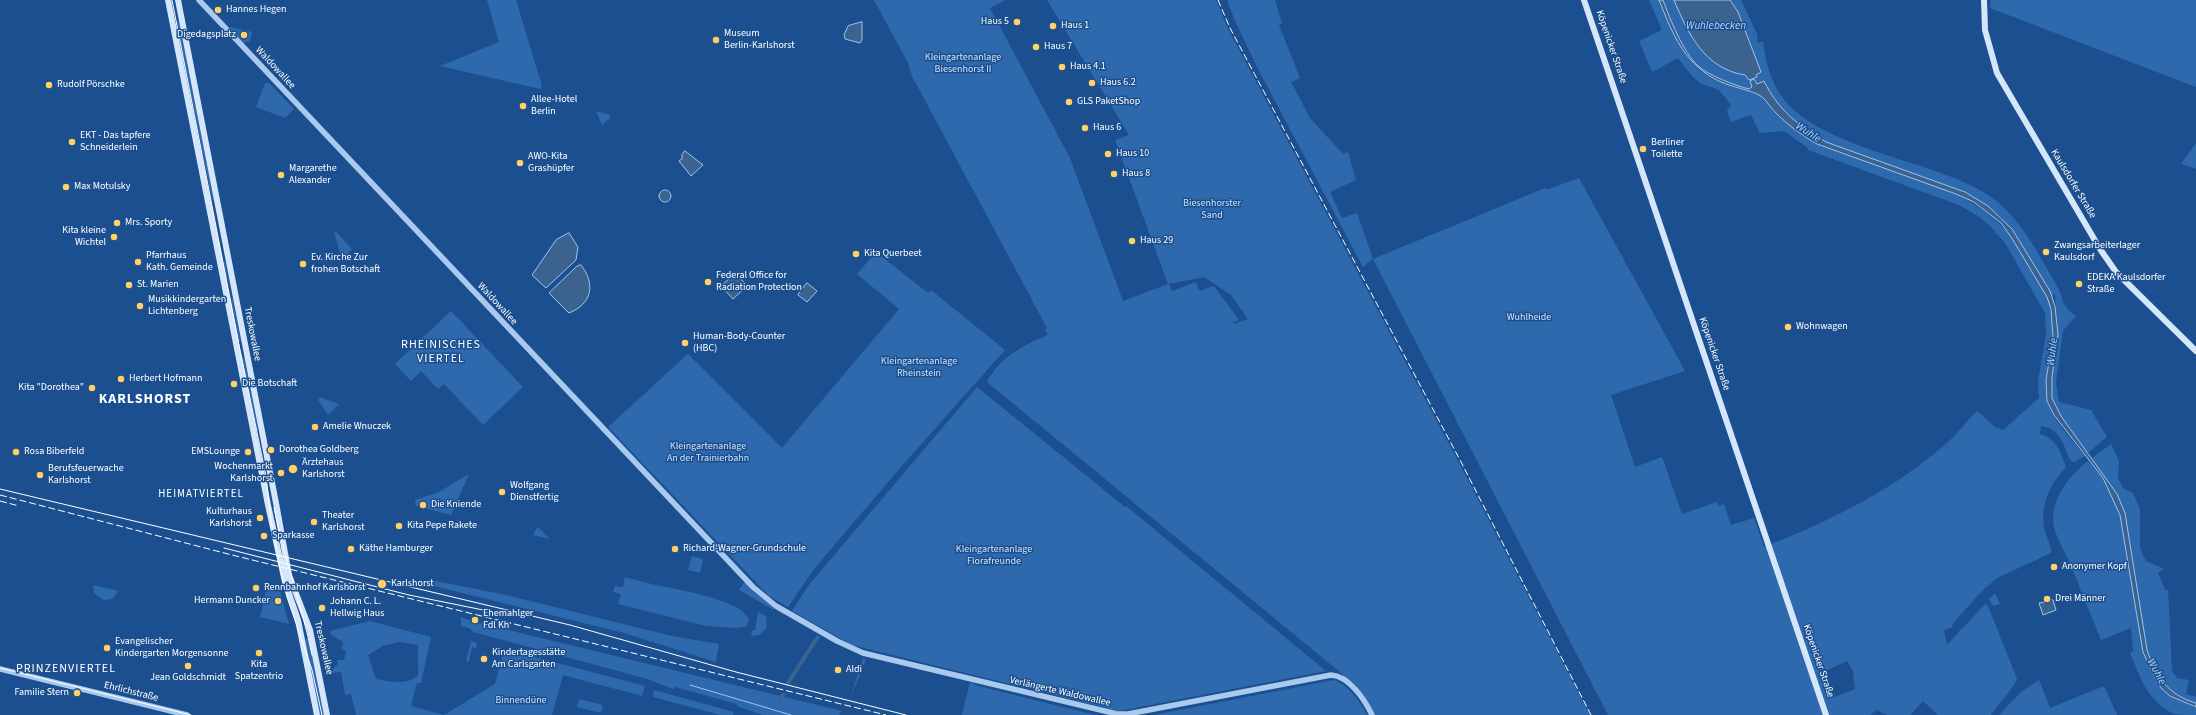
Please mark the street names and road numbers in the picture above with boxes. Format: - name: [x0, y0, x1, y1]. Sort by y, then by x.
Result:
- street label: Köpenicker Straße: [1593, 9, 1629, 85]
- street label: Waldowallee: [252, 44, 298, 92]
- street label: Kaulsdorfer Straße: [2048, 147, 2098, 221]
- street label: Waldowallee: [474, 280, 520, 328]
- street label: Treskowallee: [241, 306, 263, 362]
- street label: Köpenicker Straße: [1696, 316, 1732, 392]
- street label: Treskowallee: [311, 620, 335, 676]
- street label: Köpenicker Straße: [1800, 623, 1836, 699]
- street label: Verlängerte Waldowallee: [1008, 675, 1112, 709]
- street label: Ehrlichstraße: [103, 679, 159, 705]

